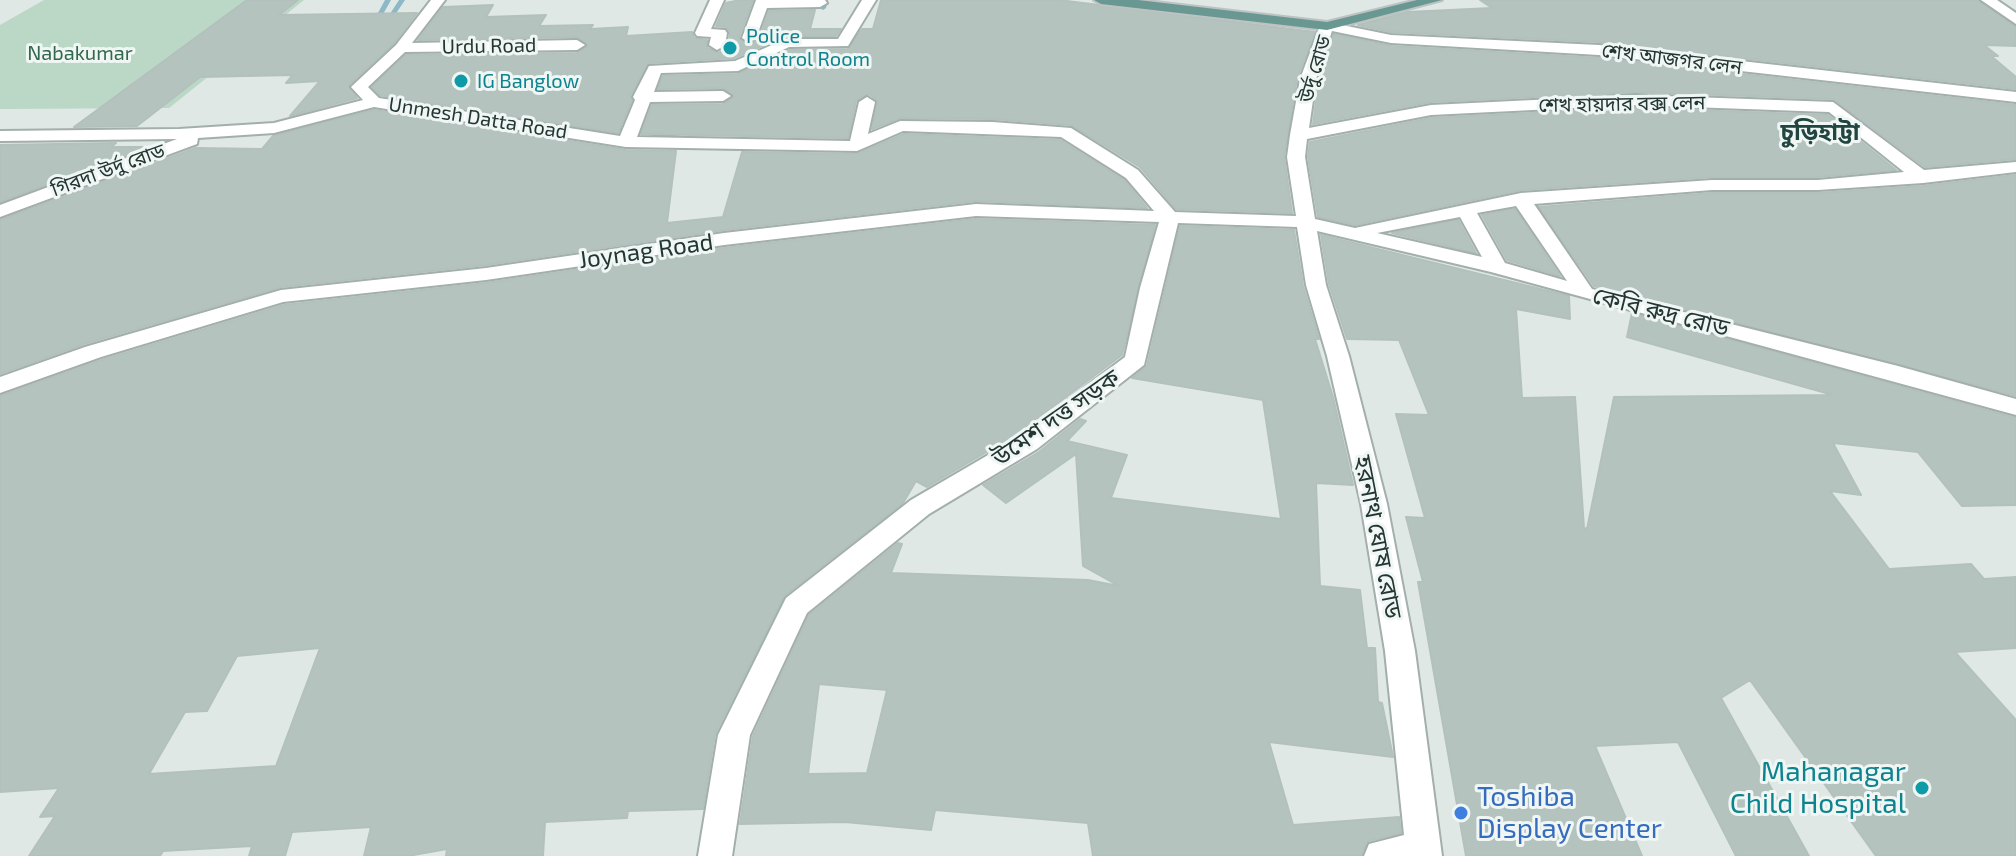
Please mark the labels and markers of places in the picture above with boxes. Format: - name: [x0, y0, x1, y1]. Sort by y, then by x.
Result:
- place label: Police Control Room: [746, 24, 870, 71]
- marker: Police Control Room: [721, 39, 739, 57]
- place label: IG Banglow: [477, 69, 579, 93]
- marker: IG Banglow: [452, 72, 470, 90]
- place label: Mahanagar Child Hospital: [1730, 755, 1906, 821]
- marker: Mahanagar Child Hospital: [1913, 779, 1931, 797]
- place label: Toshiba Display Center: [1477, 780, 1662, 846]
- marker: Toshiba Display Center: [1452, 804, 1470, 822]

